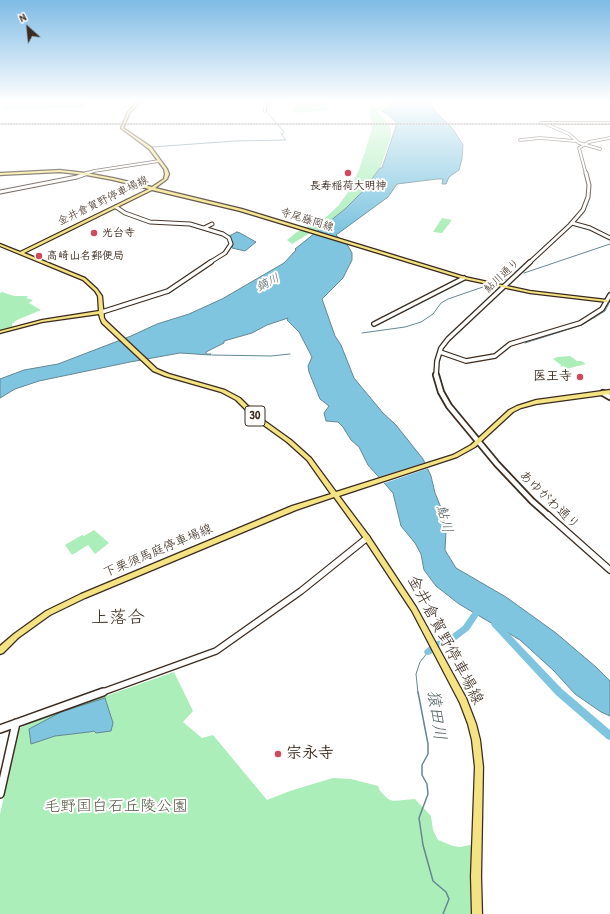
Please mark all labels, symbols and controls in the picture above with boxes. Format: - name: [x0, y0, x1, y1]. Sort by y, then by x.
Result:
- north arrow: [8, 8, 48, 48]
- text: N: [17, 10, 28, 25]
- marker: 長寿稲荷大明神: [343, 168, 353, 178]
- street label: 金井倉賀野停車場線: [56, 173, 150, 229]
- place label: 長寿稲荷大明神: [310, 179, 386, 193]
- street label: 寺尾藤岡線: [279, 206, 335, 234]
- place label: 光台寺: [102, 226, 135, 240]
- marker: 光台寺: [89, 228, 99, 238]
- place label: 高崎山名郵便局: [47, 249, 124, 263]
- marker: 高崎山名郵便局: [34, 251, 44, 261]
- street label: 鮎川通り: [481, 256, 523, 296]
- water label: 鏑川: [254, 271, 282, 295]
- place label: 医王寺: [533, 369, 572, 385]
- marker: 医王寺: [575, 372, 585, 382]
- road number: 30: [245, 406, 265, 426]
- street label: あゆがわ通り: [516, 467, 582, 533]
- water label: 鮎川: [432, 503, 456, 535]
- street label: 下栗須馬庭停車場線: [101, 521, 215, 581]
- street label: 金井倉賀野停車場線: [403, 572, 487, 708]
- district label: 上落合: [91, 607, 145, 629]
- water label: 猿田川: [422, 688, 450, 742]
- place label: 宗永寺: [286, 744, 334, 764]
- marker: 宗永寺: [273, 749, 283, 759]
- park label: 毛野国白石丘陵公園: [44, 797, 188, 817]

